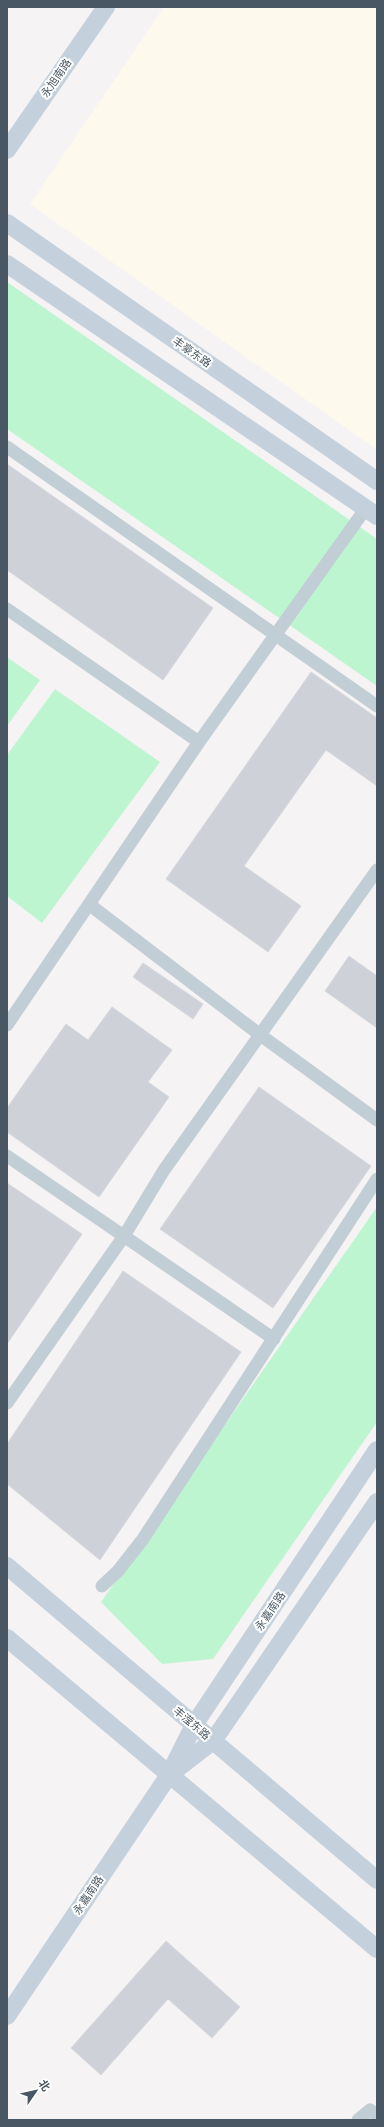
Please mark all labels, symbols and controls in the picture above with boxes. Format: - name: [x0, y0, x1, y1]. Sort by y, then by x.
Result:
- street label: 永旭南路: [38, 57, 74, 99]
- street label: 丰豪东路: [171, 334, 213, 370]
- street label: 永嘉南路: [253, 1589, 287, 1633]
- street label: 丰滢东路: [171, 1704, 213, 1742]
- street label: 永嘉南路: [71, 1873, 105, 1917]
- north arrow: [16, 2071, 56, 2111]
- text: 北: [36, 2077, 52, 2093]

